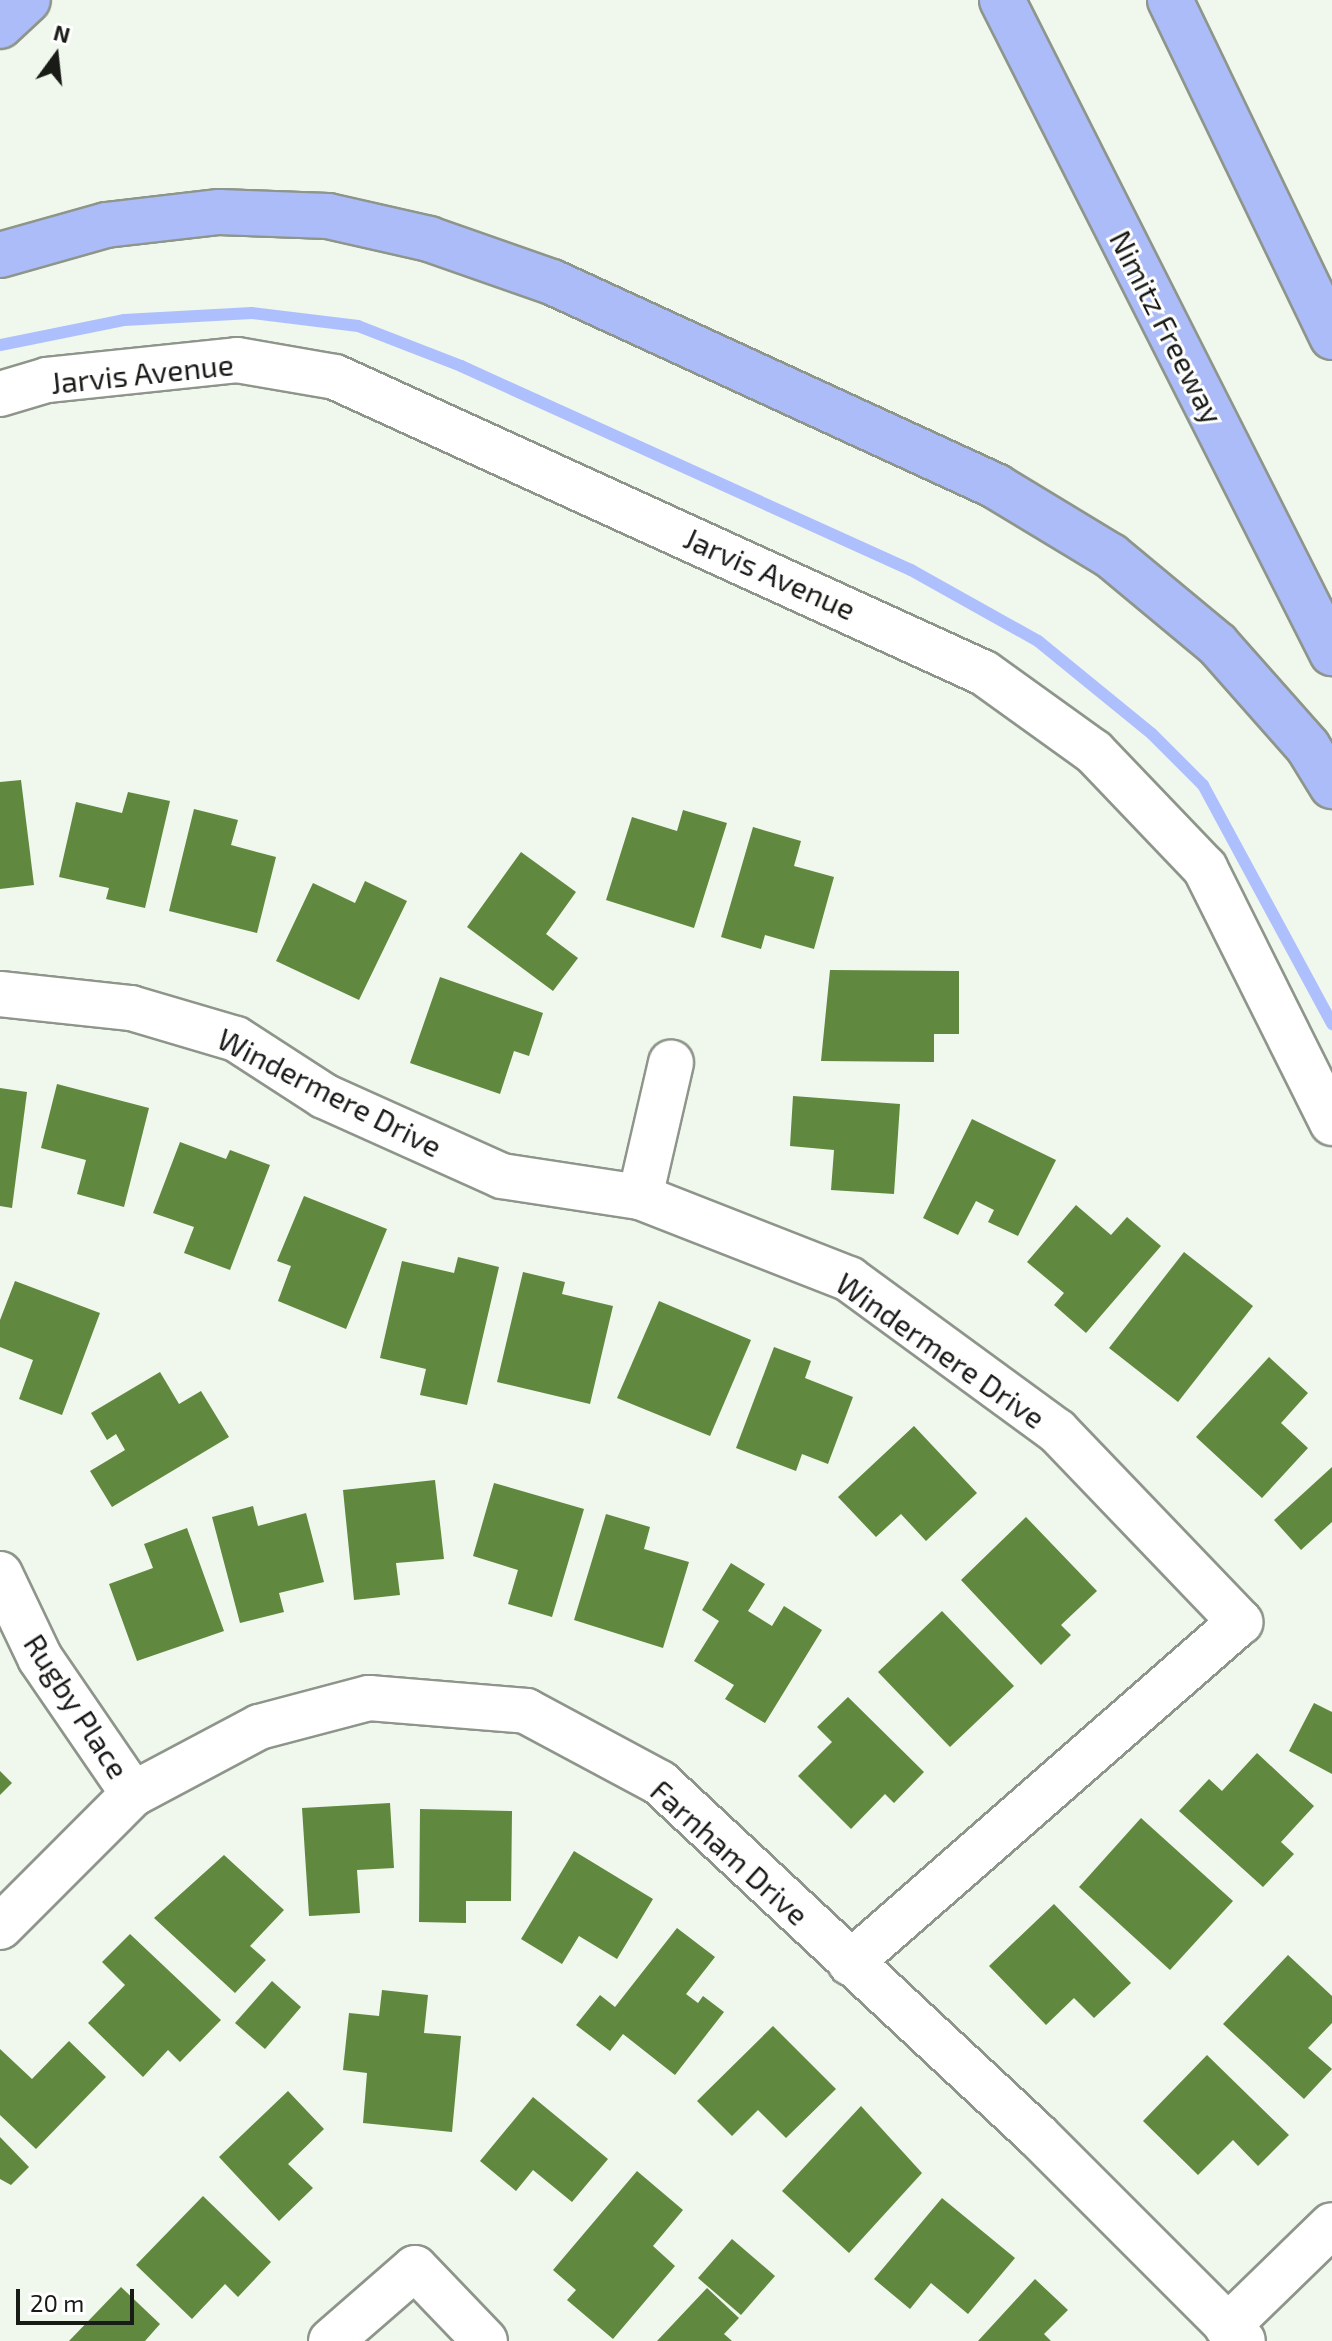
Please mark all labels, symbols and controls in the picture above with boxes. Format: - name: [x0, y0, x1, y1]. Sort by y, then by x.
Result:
- north arrow: [16, 16, 96, 96]
- text: N: [51, 18, 73, 47]
- street label: Nimitz Freeway: [1103, 224, 1231, 430]
- street label: Jarvis Avenue: [48, 345, 236, 401]
- street label: Jarvis Avenue: [678, 519, 862, 627]
- street label: Windermere Drive: [212, 1020, 448, 1164]
- street label: Windermere Drive: [830, 1265, 1052, 1435]
- street label: Rugby Place: [17, 1627, 137, 1785]
- street label: Farnham Drive: [644, 1772, 816, 1932]
- scale bar: [20, 2273, 138, 2323]
- text: 20 m: [30, 2288, 84, 2317]

